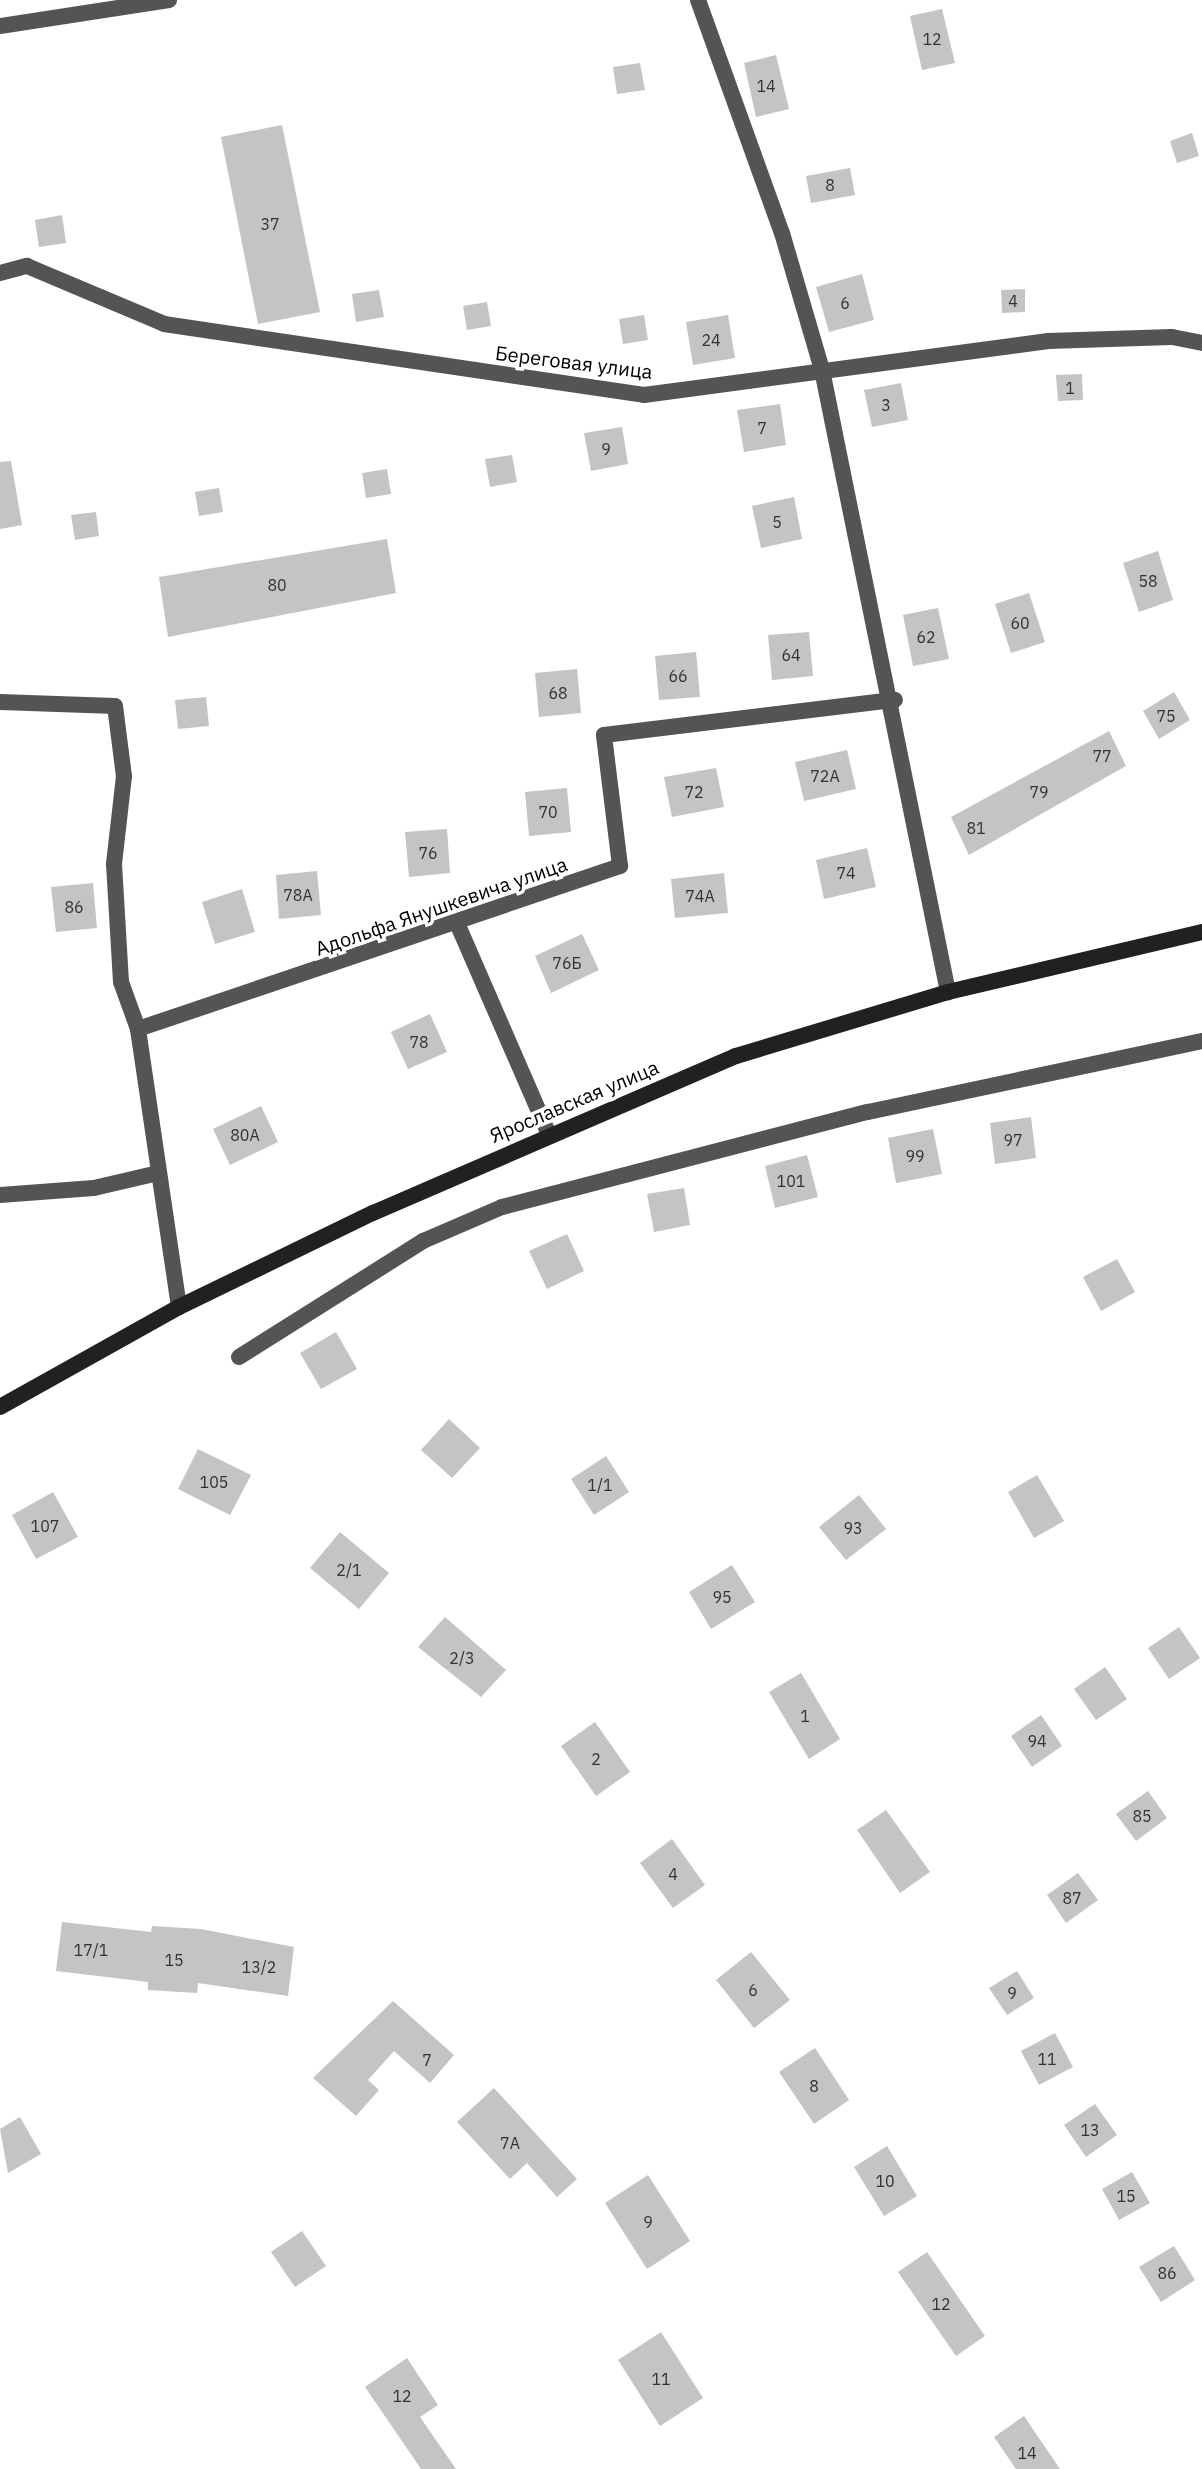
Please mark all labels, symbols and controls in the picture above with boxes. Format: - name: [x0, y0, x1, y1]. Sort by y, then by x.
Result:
- house number: 12: [922, 29, 942, 49]
- house number: 14: [756, 76, 776, 96]
- house number: 8: [825, 175, 835, 195]
- house number: 37: [260, 214, 280, 234]
- house number: 4: [1008, 291, 1018, 311]
- house number: 6: [840, 293, 850, 313]
- house number: 24: [701, 330, 721, 350]
- street label: Береговая улица: [494, 340, 654, 384]
- house number: 1: [1065, 378, 1075, 398]
- house number: 3: [881, 395, 891, 415]
- house number: 7: [757, 418, 767, 438]
- house number: 9: [601, 439, 611, 459]
- house number: 5: [772, 512, 782, 532]
- house number: 58: [1138, 571, 1158, 591]
- house number: 80: [267, 575, 287, 595]
- house number: 60: [1010, 613, 1030, 633]
- house number: 62: [916, 627, 936, 647]
- house number: 64: [781, 645, 801, 665]
- house number: 66: [668, 666, 688, 686]
- house number: 68: [548, 683, 568, 703]
- house number: 75: [1156, 706, 1176, 726]
- house number: 77: [1092, 746, 1112, 766]
- house number: 72А: [810, 766, 840, 786]
- house number: 72: [684, 782, 704, 802]
- house number: 79: [1029, 782, 1049, 802]
- house number: 70: [538, 802, 558, 822]
- house number: 81: [966, 818, 986, 838]
- house number: 76: [418, 843, 438, 863]
- street label: Адольфа Янушкевича улица: [312, 852, 570, 960]
- house number: 74: [836, 863, 856, 883]
- house number: 78А: [283, 885, 313, 905]
- house number: 74А: [685, 886, 715, 906]
- house number: 86: [64, 897, 84, 917]
- house number: 76Б: [552, 953, 582, 973]
- house number: 78: [409, 1032, 429, 1052]
- street label: Ярославская улица: [486, 1055, 662, 1147]
- house number: 80А: [230, 1125, 260, 1145]
- house number: 97: [1003, 1130, 1023, 1150]
- house number: 99: [905, 1146, 925, 1166]
- house number: 101: [777, 1171, 805, 1191]
- house number: 105: [200, 1472, 228, 1492]
- house number: 1/1: [587, 1475, 613, 1495]
- house number: 107: [31, 1516, 59, 1536]
- house number: 93: [843, 1518, 863, 1538]
- house number: 2/1: [336, 1560, 362, 1580]
- house number: 95: [712, 1587, 732, 1607]
- house number: 2/3: [449, 1648, 475, 1668]
- house number: 1: [800, 1706, 810, 1726]
- house number: 94: [1027, 1731, 1047, 1751]
- house number: 2: [591, 1749, 601, 1769]
- house number: 85: [1132, 1806, 1152, 1826]
- house number: 4: [668, 1864, 678, 1884]
- house number: 87: [1062, 1888, 1082, 1908]
- house number: 17/1: [74, 1940, 108, 1960]
- house number: 15: [164, 1950, 184, 1970]
- house number: 13/2: [242, 1957, 276, 1977]
- house number: 6: [748, 1980, 758, 2000]
- house number: 9: [1007, 1983, 1017, 2003]
- house number: 11: [1037, 2049, 1057, 2069]
- house number: 7: [422, 2050, 432, 2070]
- house number: 8: [809, 2076, 819, 2096]
- house number: 13: [1080, 2120, 1100, 2140]
- house number: 7А: [500, 2133, 520, 2153]
- house number: 10: [875, 2171, 895, 2191]
- house number: 15: [1116, 2186, 1136, 2206]
- house number: 9: [643, 2212, 653, 2232]
- house number: 86: [1157, 2263, 1177, 2283]
- house number: 12: [931, 2294, 951, 2314]
- house number: 11: [651, 2369, 671, 2389]
- house number: 12: [392, 2386, 412, 2406]
- house number: 14: [1017, 2443, 1037, 2463]

